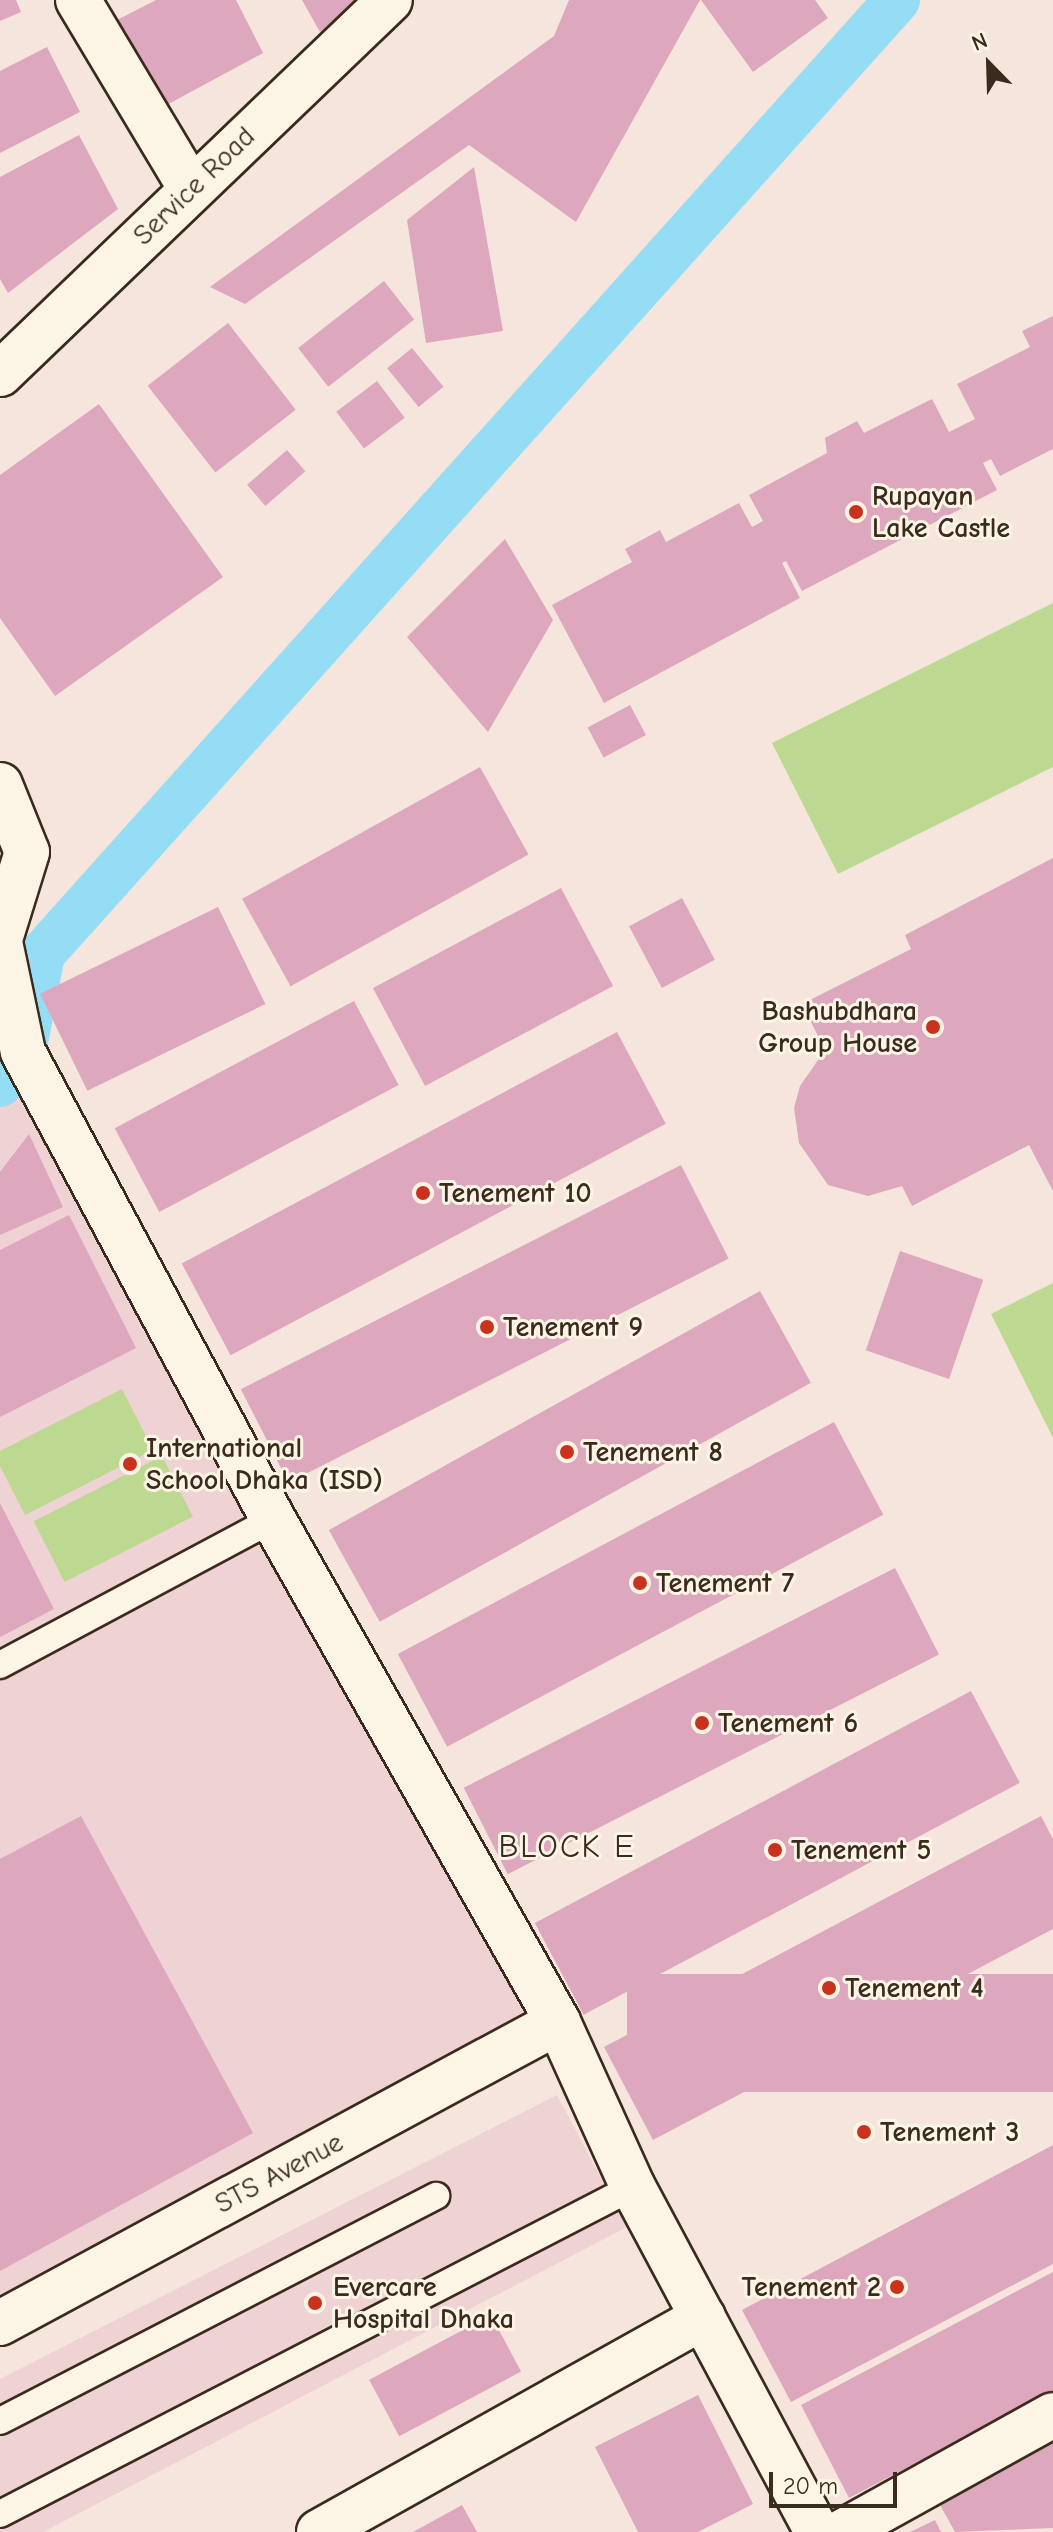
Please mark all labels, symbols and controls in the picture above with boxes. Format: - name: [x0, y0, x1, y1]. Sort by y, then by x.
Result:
- north arrow: [949, 24, 1029, 104]
- text: N: [968, 27, 991, 57]
- street label: Service Road: [126, 120, 262, 252]
- place label: Rupayan Lake Castle: [872, 479, 1010, 545]
- marker: Rupayan Lake Castle: [847, 503, 865, 521]
- place label: Bashubdhara Group House: [758, 994, 917, 1060]
- marker: Bashubdhara Group House: [924, 1018, 942, 1036]
- place label: Tenement 10: [439, 1176, 592, 1210]
- marker: Tenement 10: [414, 1184, 432, 1202]
- place label: Tenement 9: [503, 1310, 643, 1344]
- marker: Tenement 9: [478, 1318, 496, 1336]
- place label: International School Dhaka (ISD): [146, 1431, 383, 1497]
- place label: Tenement 8: [583, 1435, 723, 1469]
- marker: Tenement 8: [558, 1443, 576, 1461]
- marker: International School Dhaka (ISD): [121, 1455, 139, 1473]
- place label: Tenement 7: [656, 1566, 794, 1600]
- marker: Tenement 7: [631, 1574, 649, 1592]
- place label: Tenement 6: [718, 1706, 858, 1740]
- marker: Tenement 6: [693, 1714, 711, 1732]
- district label: BLOCK E: [499, 1828, 635, 1866]
- place label: Tenement 5: [791, 1833, 931, 1867]
- marker: Tenement 5: [766, 1841, 784, 1859]
- place label: Tenement 4: [845, 1971, 984, 2005]
- marker: Tenement 4: [820, 1979, 838, 1997]
- place label: Tenement 3: [880, 2115, 1019, 2149]
- marker: Tenement 3: [855, 2123, 873, 2141]
- street label: STS Avenue: [209, 2125, 349, 2221]
- place label: Evercare Hospital Dhaka: [333, 2270, 514, 2336]
- place label: Tenement 2: [742, 2270, 881, 2304]
- marker: Tenement 2: [888, 2278, 906, 2296]
- marker: Evercare Hospital Dhaka: [304, 2292, 326, 2314]
- scale bar: [773, 2456, 901, 2506]
- text: 20 m: [783, 2472, 838, 2500]

